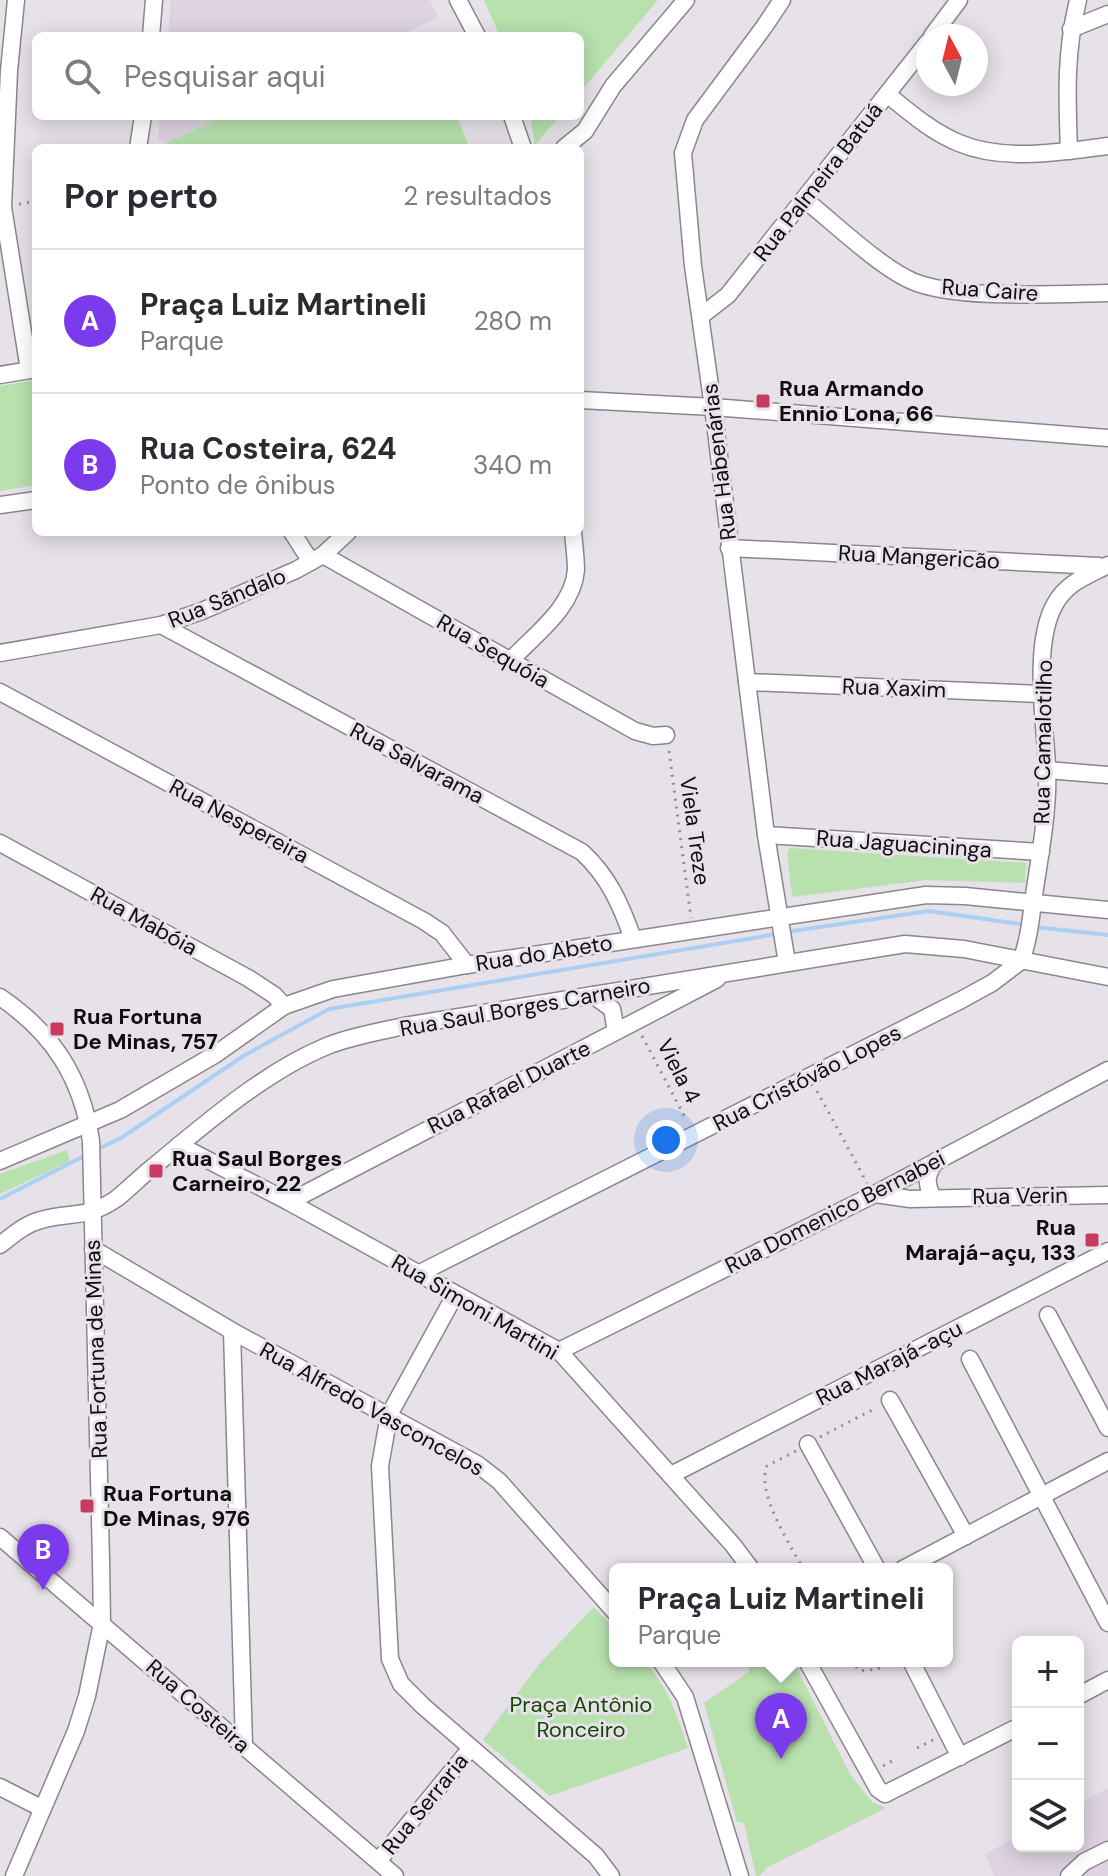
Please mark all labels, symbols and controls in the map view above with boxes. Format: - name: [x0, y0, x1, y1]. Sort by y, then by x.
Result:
- north arrow: [916, 24, 988, 96]
- search box: [32, 32, 584, 120]
- icon: search: [60, 54, 104, 98]
- text: Pesquisar aqui: [124, 57, 326, 96]
- street label: Rua Palmeira Batuá: [747, 97, 889, 267]
- text: Por perto: [64, 174, 218, 219]
- text: 2 resultados: [403, 179, 552, 213]
- street label: Rua Caire: [941, 272, 1039, 308]
- text: Praça Luiz Martineli: [140, 285, 427, 324]
- text: A: [81, 304, 99, 338]
- text: 280 m: [474, 304, 552, 338]
- text: Parque: [140, 324, 224, 358]
- place label: Rua Armando Ennio Lona, 66: [779, 374, 934, 428]
- street label: Rua Habenárias: [695, 382, 743, 542]
- marker: Rua Armando Ennio Lona, 66: [754, 392, 772, 410]
- text: Rua Costeira, 624: [140, 429, 396, 468]
- text: B: [82, 448, 98, 482]
- text: 340 m: [473, 448, 552, 482]
- text: Ponto de ônibus: [140, 468, 336, 502]
- street label: Rua Mangericão: [837, 538, 1001, 576]
- street label: Rua Sãndalo: [164, 561, 290, 635]
- street label: Rua Sequóia: [431, 607, 555, 695]
- street label: Rua Camalotilho: [1027, 659, 1059, 825]
- street label: Rua Xaxim: [841, 672, 947, 704]
- street label: Rua Salvarama: [345, 715, 489, 811]
- street label: Rua Nespereira: [164, 772, 314, 870]
- street label: Viela Treze: [673, 775, 717, 887]
- street label: Rua Jaguacininga: [815, 823, 993, 865]
- street label: Rua Mabóia: [85, 880, 203, 962]
- street label: Rua do Abeto: [474, 928, 614, 978]
- street label: Rua Saul Borges Carneiro: [397, 971, 653, 1043]
- place label: Rua Fortuna De Minas, 757: [73, 1002, 218, 1056]
- street label: Rua Cristóvão Lopes: [708, 1018, 906, 1138]
- marker: Rua Fortuna De Minas, 757: [48, 1020, 66, 1038]
- street label: Rua Rafael Duarte: [423, 1033, 595, 1141]
- street label: Viela 4: [651, 1034, 707, 1108]
- your location: [646, 1120, 686, 1160]
- place label: Rua Saul Borges Carneiro, 22: [172, 1144, 342, 1198]
- street label: Rua Domenico Bernabei: [720, 1144, 950, 1280]
- marker: Rua Saul Borges Carneiro, 22: [147, 1162, 165, 1180]
- street label: Rua Verin: [972, 1181, 1068, 1211]
- place label: Rua Marajá-açu, 133: [905, 1213, 1076, 1267]
- marker: Rua Marajá-açu, 133: [1083, 1231, 1101, 1249]
- street label: Rua Fortuna de Minas: [78, 1239, 114, 1459]
- street label: Rua Simoni Martini: [386, 1247, 564, 1367]
- street label: Rua Marajá-açu: [811, 1314, 967, 1412]
- street label: Rua Alfredo Vasconcelos: [255, 1335, 489, 1483]
- place label: Rua Fortuna De Minas, 976: [103, 1479, 251, 1533]
- marker: Rua Fortuna De Minas, 976: [78, 1497, 96, 1515]
- pin: B: [17, 1524, 69, 1590]
- popup: [609, 1563, 953, 1667]
- text: Praça Luiz Martineli: [638, 1579, 924, 1618]
- text: Parque: [638, 1618, 721, 1652]
- map controls: [1012, 1636, 1084, 1852]
- button: +: [1012, 1636, 1084, 1708]
- street label: Rua Costeira: [140, 1653, 256, 1759]
- park label: Praça Antônio Ronceiro: [510, 1690, 652, 1744]
- pin: A: [755, 1693, 807, 1759]
- button: −: [1012, 1708, 1084, 1780]
- street label: Rua Serraria: [375, 1747, 475, 1861]
- button: layers: [1012, 1780, 1084, 1852]

